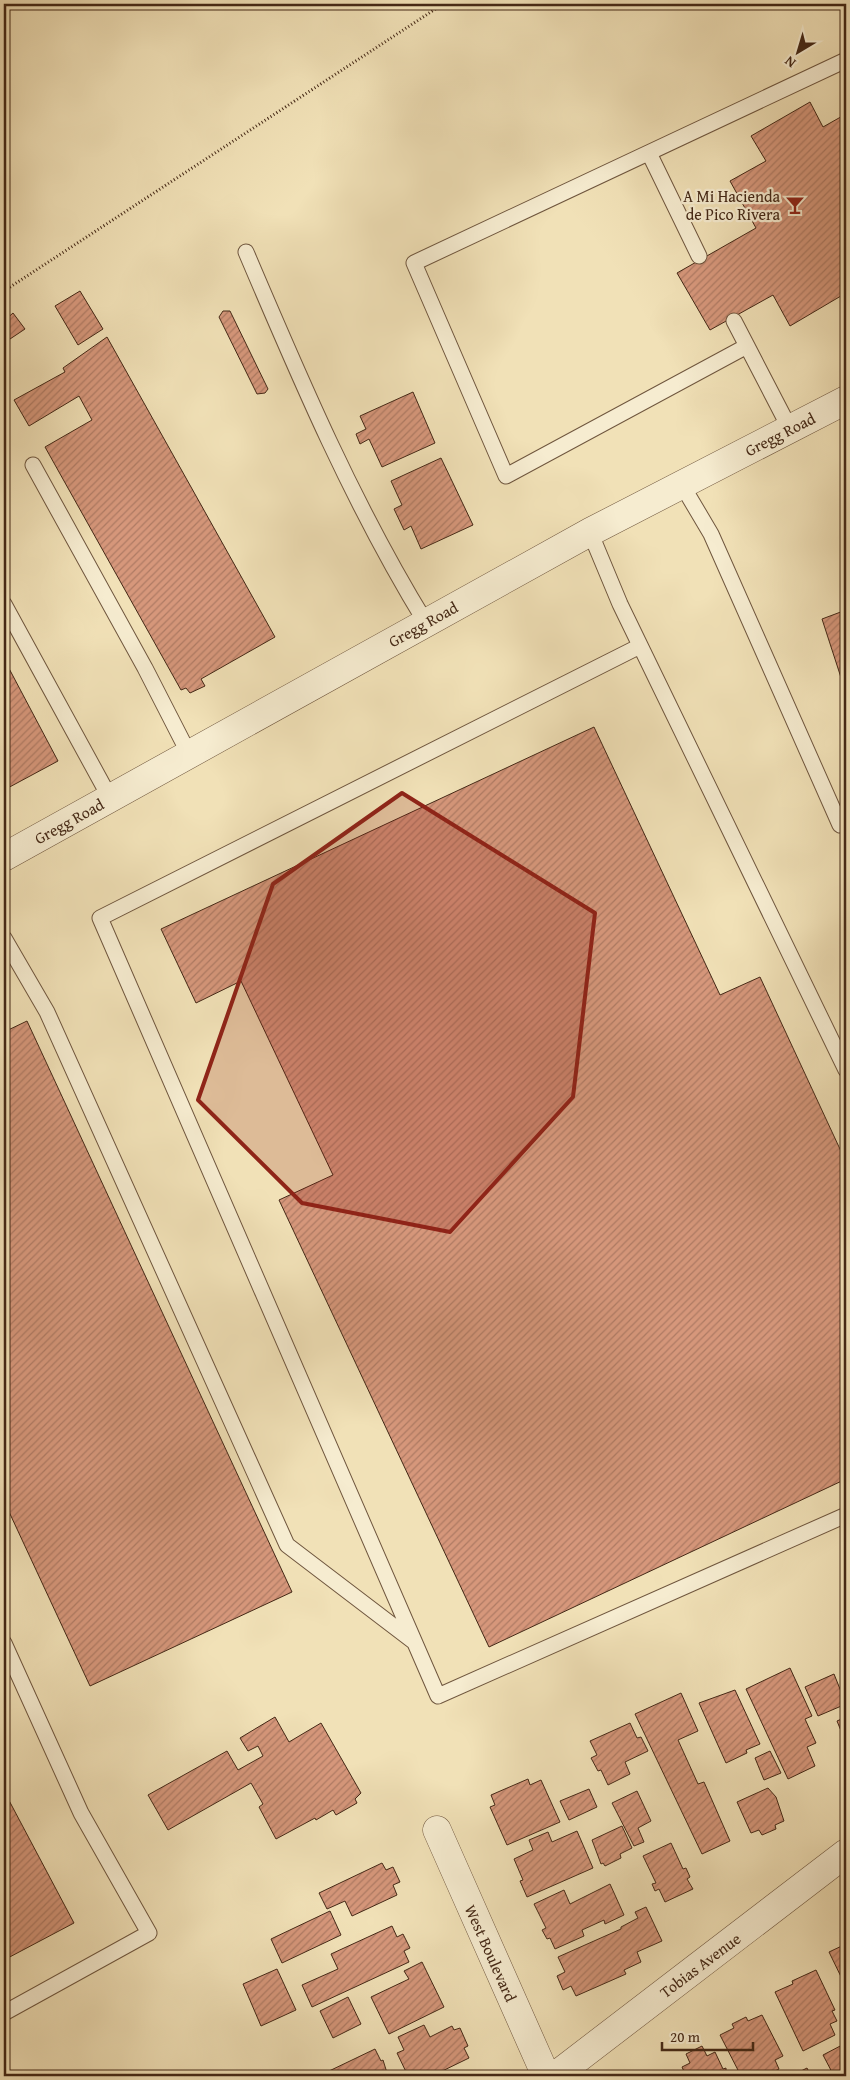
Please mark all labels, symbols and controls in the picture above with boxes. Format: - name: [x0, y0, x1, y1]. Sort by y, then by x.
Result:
- north arrow: [772, 28, 822, 78]
- text: N: [780, 51, 800, 73]
- place label: A Mi Hacienda de Pico Rivera: [683, 184, 780, 226]
- bar icon: A Mi Hacienda de Pico Rivera: [784, 194, 806, 216]
- street label: Gregg Road: [741, 406, 820, 462]
- street label: Gregg Road: [384, 595, 463, 653]
- street label: Gregg Road: [30, 792, 109, 850]
- street label: West Boulevard: [459, 1901, 523, 2006]
- street label: Tobias Avenue: [654, 1927, 746, 2003]
- scale bar: [662, 2020, 754, 2052]
- text: 20 m: [670, 2026, 701, 2047]

